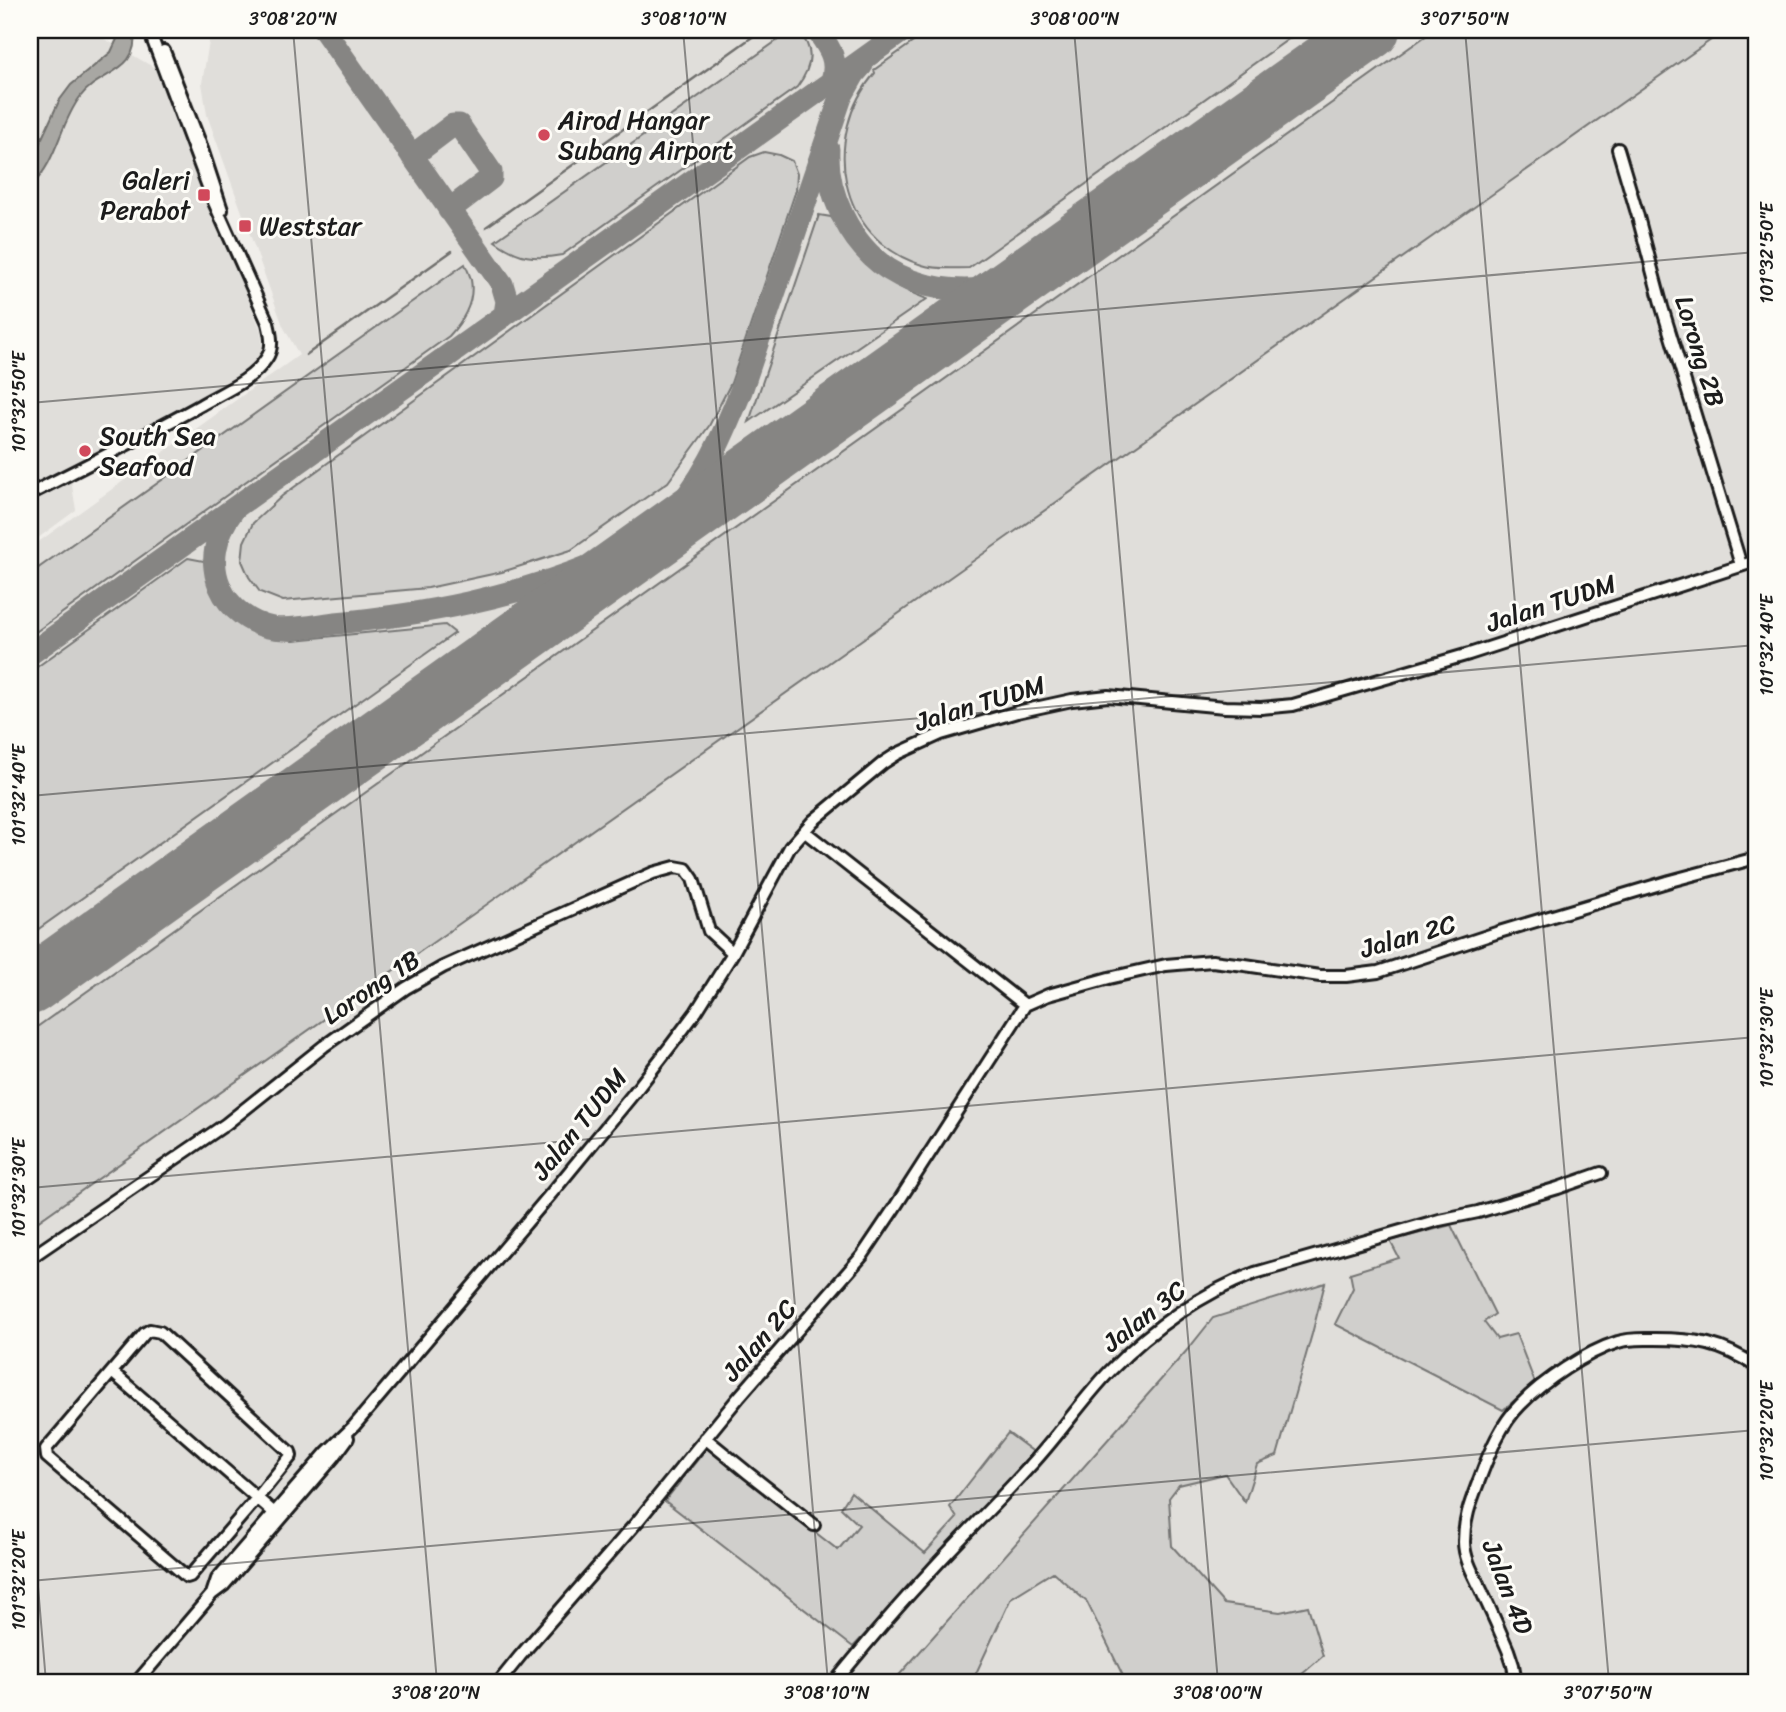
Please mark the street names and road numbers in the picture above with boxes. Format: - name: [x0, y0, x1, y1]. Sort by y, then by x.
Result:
- street label: Lorong 2B: [1661, 290, 1739, 412]
- street label: Jalan TUDM: [1479, 560, 1623, 646]
- street label: Jalan TUDM: [908, 661, 1052, 745]
- street label: Jalan 2C: [1354, 900, 1461, 972]
- street label: Lorong 1B: [312, 937, 430, 1037]
- street label: Jalan TUDM: [518, 1057, 640, 1191]
- street label: Jalan 3C: [1091, 1268, 1196, 1365]
- street label: Jalan 2C: [709, 1288, 808, 1393]
- street label: Jalan 4D: [1469, 1532, 1547, 1642]

